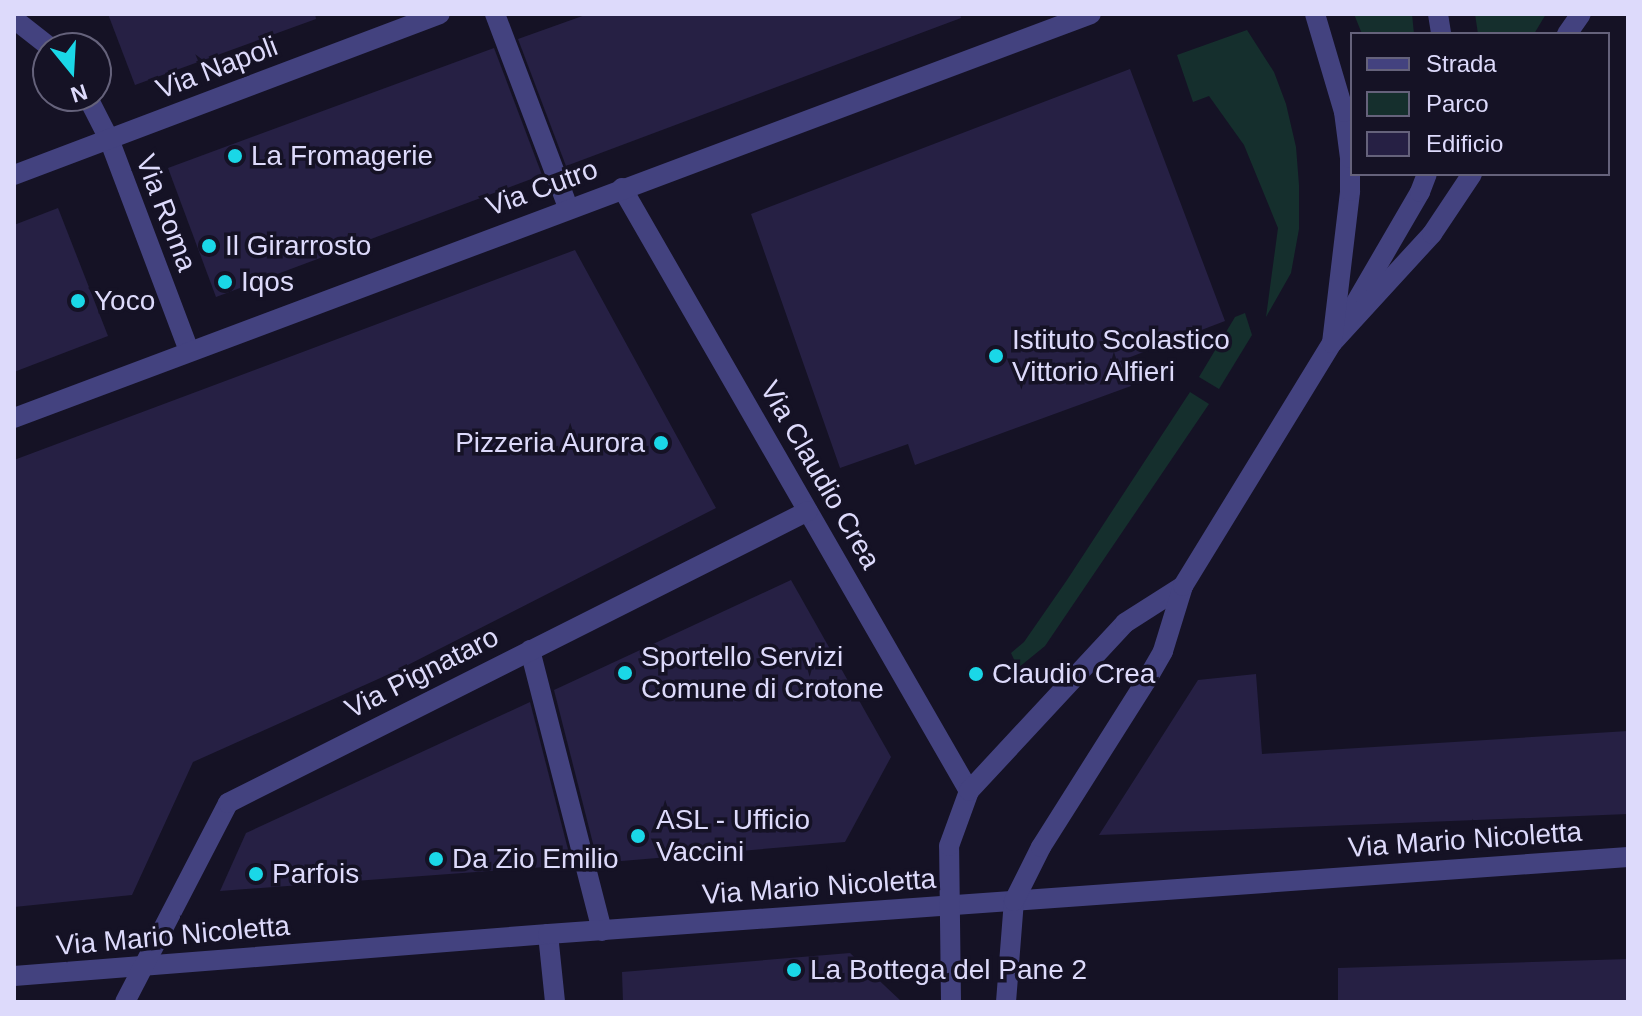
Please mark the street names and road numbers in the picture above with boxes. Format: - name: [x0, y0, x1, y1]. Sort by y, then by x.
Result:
- street label: Via Napoli: [152, 30, 282, 106]
- street label: Via Roma: [128, 150, 204, 276]
- street label: Via Cutro: [482, 152, 602, 224]
- street label: Via Claudio Crea: [753, 375, 887, 575]
- street label: Via Pignataro: [340, 620, 504, 726]
- street label: Via Mario Nicoletta: [1347, 815, 1583, 865]
- street label: Via Mario Nicoletta: [701, 862, 937, 912]
- street label: Via Mario Nicoletta: [55, 909, 291, 963]

